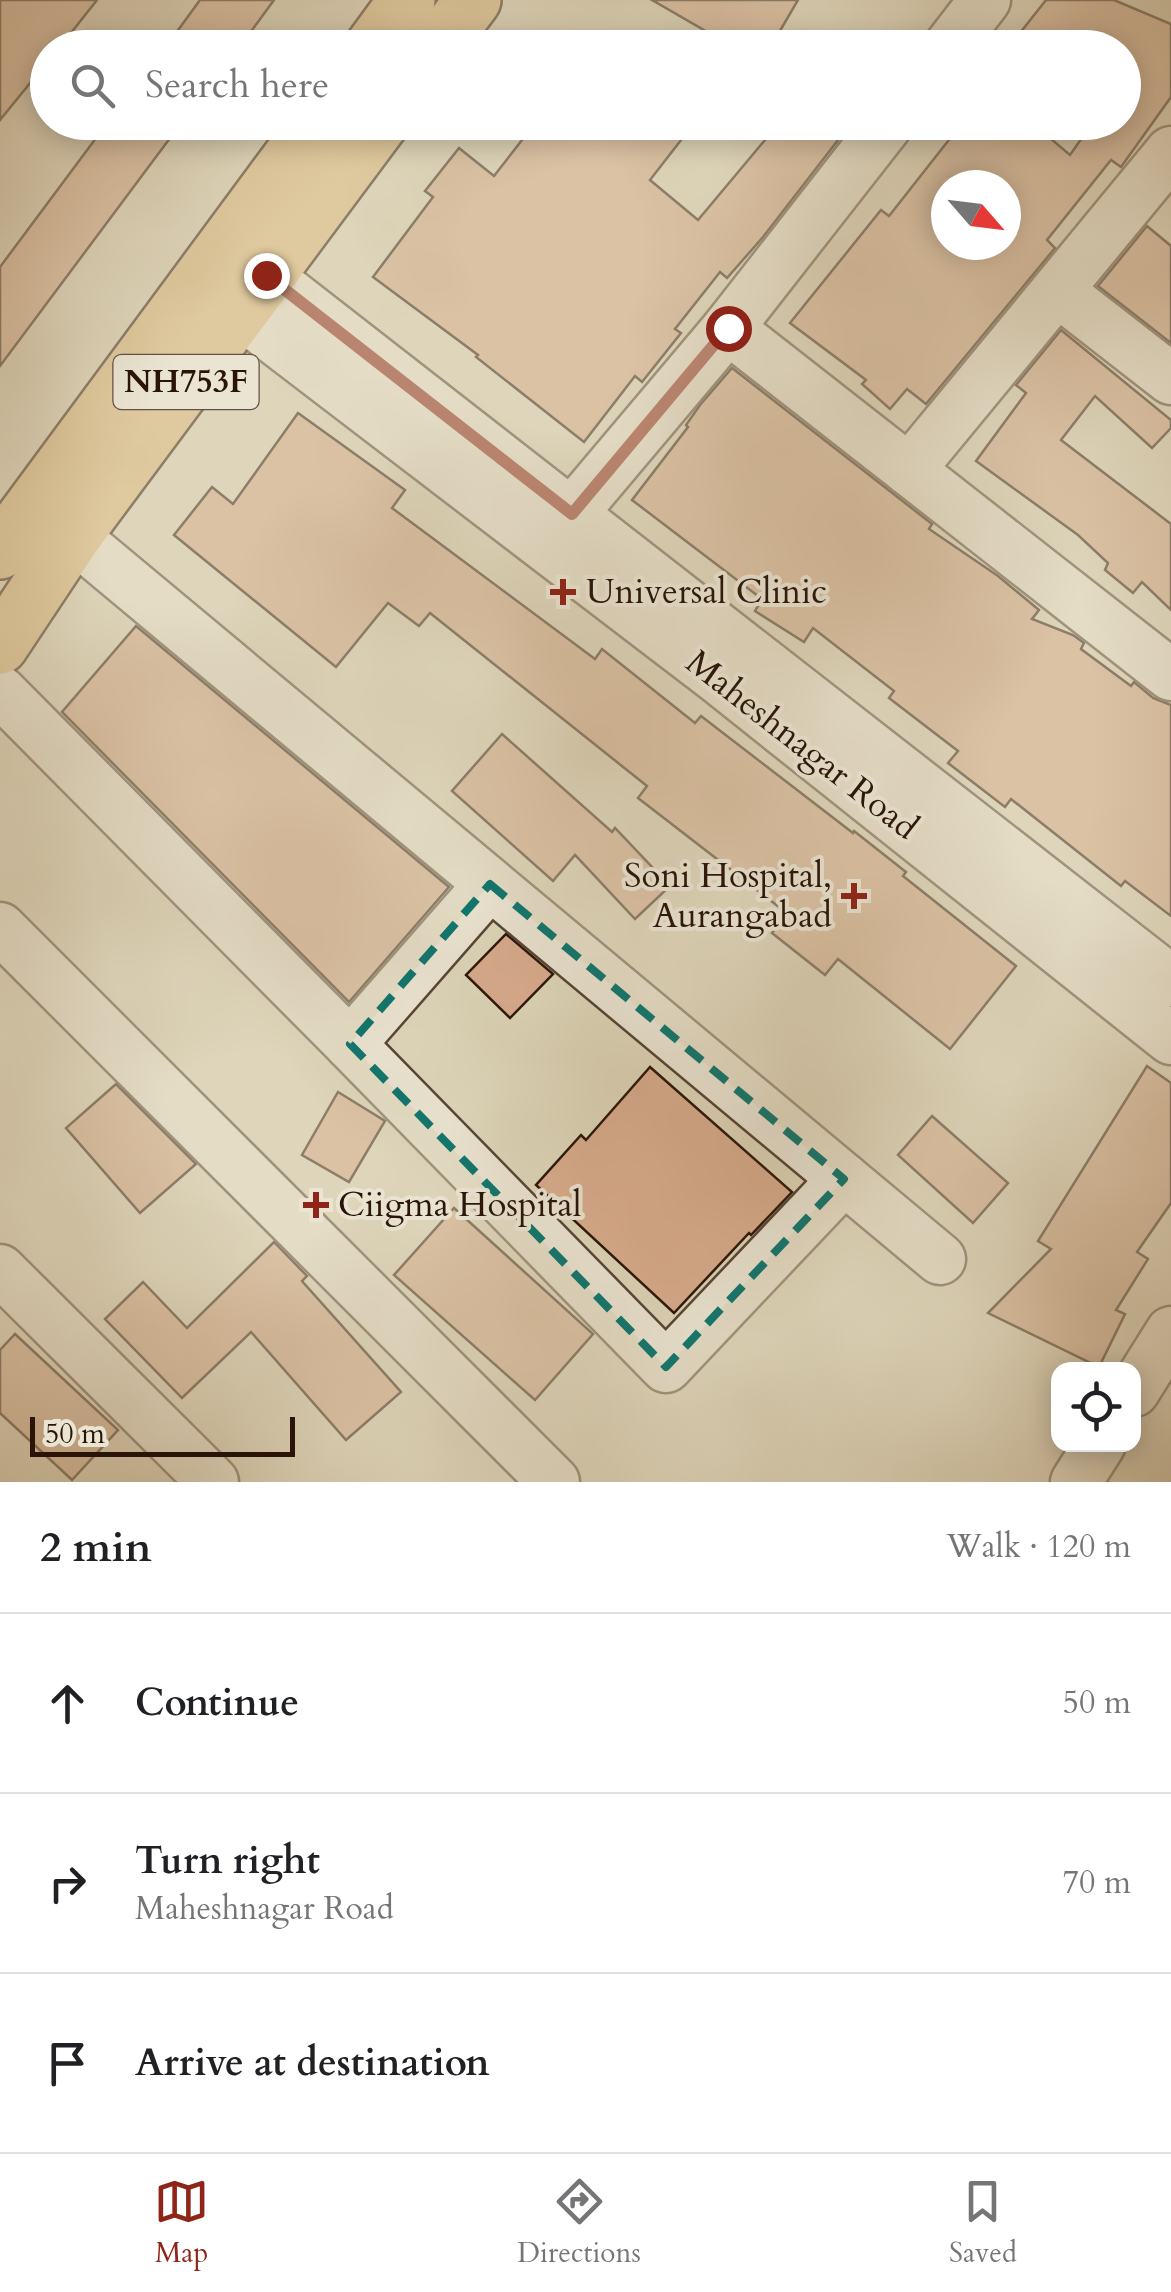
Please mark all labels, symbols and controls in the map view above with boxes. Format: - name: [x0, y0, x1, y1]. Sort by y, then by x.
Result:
- search box: [30, 30, 1141, 140]
- icon: search: [65, 58, 120, 113]
- text: Search here: [145, 59, 329, 111]
- north arrow: [931, 170, 1021, 260]
- route end: [244, 253, 290, 299]
- route start: [706, 306, 752, 352]
- road number: NH753F: [114, 355, 258, 409]
- place label: Universal Clinic: [586, 568, 827, 616]
- marker: Universal Clinic: [550, 579, 576, 605]
- street label: Maheshnagar Road: [676, 639, 929, 851]
- place label: Soni Hospital, Aurangabad: [624, 852, 832, 940]
- marker: Soni Hospital, Aurangabad: [841, 883, 867, 909]
- place label: Ciigma Hospital: [338, 1181, 582, 1229]
- marker: Ciigma Hospital: [303, 1192, 329, 1218]
- map controls: [1051, 1362, 1141, 1452]
- button: locate: [1051, 1362, 1141, 1452]
- scale bar: [30, 1412, 295, 1456]
- text: 50 m: [45, 1415, 105, 1453]
- text: 2 min: [40, 1519, 152, 1576]
- text: Walk · 120 m: [946, 1525, 1131, 1569]
- icon: ahead: [40, 1676, 95, 1731]
- text: Continue: [135, 1677, 299, 1729]
- text: 50 m: [1063, 1681, 1131, 1725]
- text: Turn right: [135, 1835, 320, 1887]
- icon: right: [40, 1856, 95, 1911]
- text: 70 m: [1063, 1861, 1131, 1905]
- text: Maheshnagar Road: [135, 1887, 394, 1931]
- icon: arrive: [40, 2036, 95, 2091]
- text: Arrive at destination: [135, 2037, 490, 2089]
- tab: Map: [154, 2174, 209, 2272]
- tab: Directions: [517, 2174, 641, 2272]
- tab: Saved: [949, 2174, 1017, 2272]

